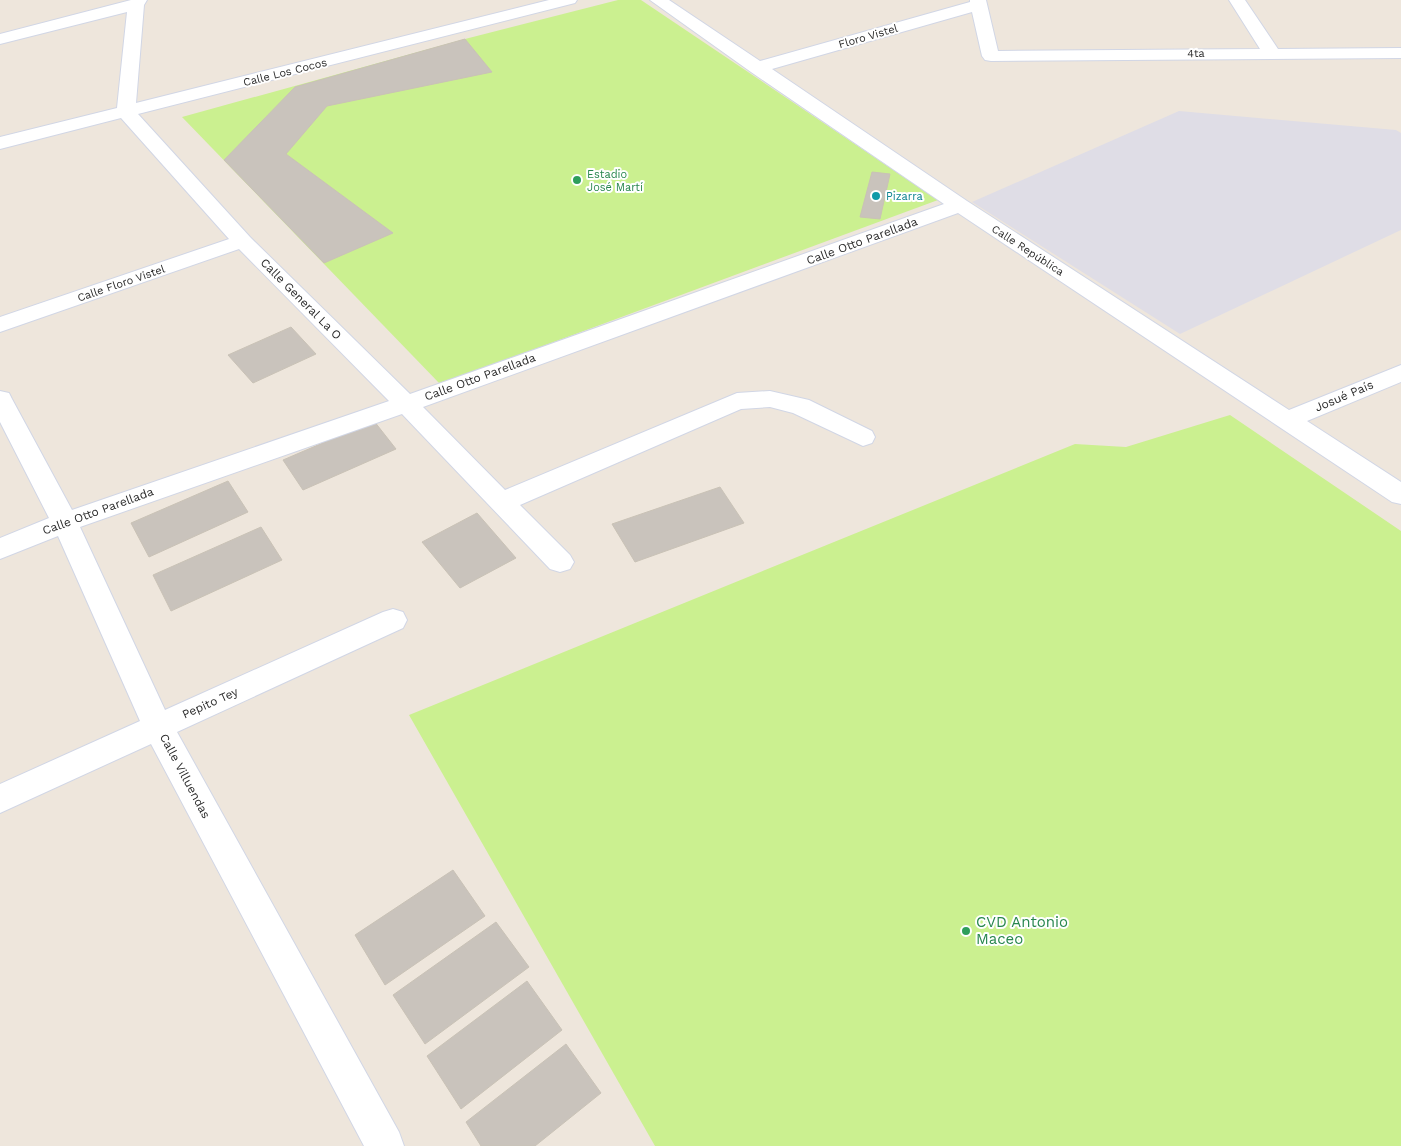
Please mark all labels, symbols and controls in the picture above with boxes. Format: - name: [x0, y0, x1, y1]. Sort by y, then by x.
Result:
- street label: Floro Vistel: [837, 22, 900, 51]
- street label: 4ta: [1187, 47, 1205, 60]
- street label: Calle Los Cocos: [242, 56, 329, 89]
- place label: Estadio José Martí: [587, 168, 643, 194]
- marker: Estadio José Martí: [571, 174, 583, 186]
- marker: Pizarra: [870, 190, 882, 202]
- place label: Pizarra: [886, 190, 923, 203]
- street label: Calle Otto Parellada: [805, 214, 920, 268]
- street label: Calle República: [989, 222, 1066, 279]
- street label: Calle General La O: [258, 256, 344, 342]
- street label: Calle Floro Vistel: [76, 262, 167, 305]
- street label: Calle Otto Parellada: [423, 350, 538, 404]
- street label: Josué País: [1313, 377, 1375, 415]
- street label: Calle Otto Parellada: [41, 484, 156, 538]
- street label: Pepito Tey: [180, 684, 241, 722]
- street label: Calle Villuendas: [157, 731, 213, 821]
- place label: CVD Antonio Maceo: [976, 913, 1068, 948]
- marker: CVD Antonio Maceo: [960, 925, 972, 937]

